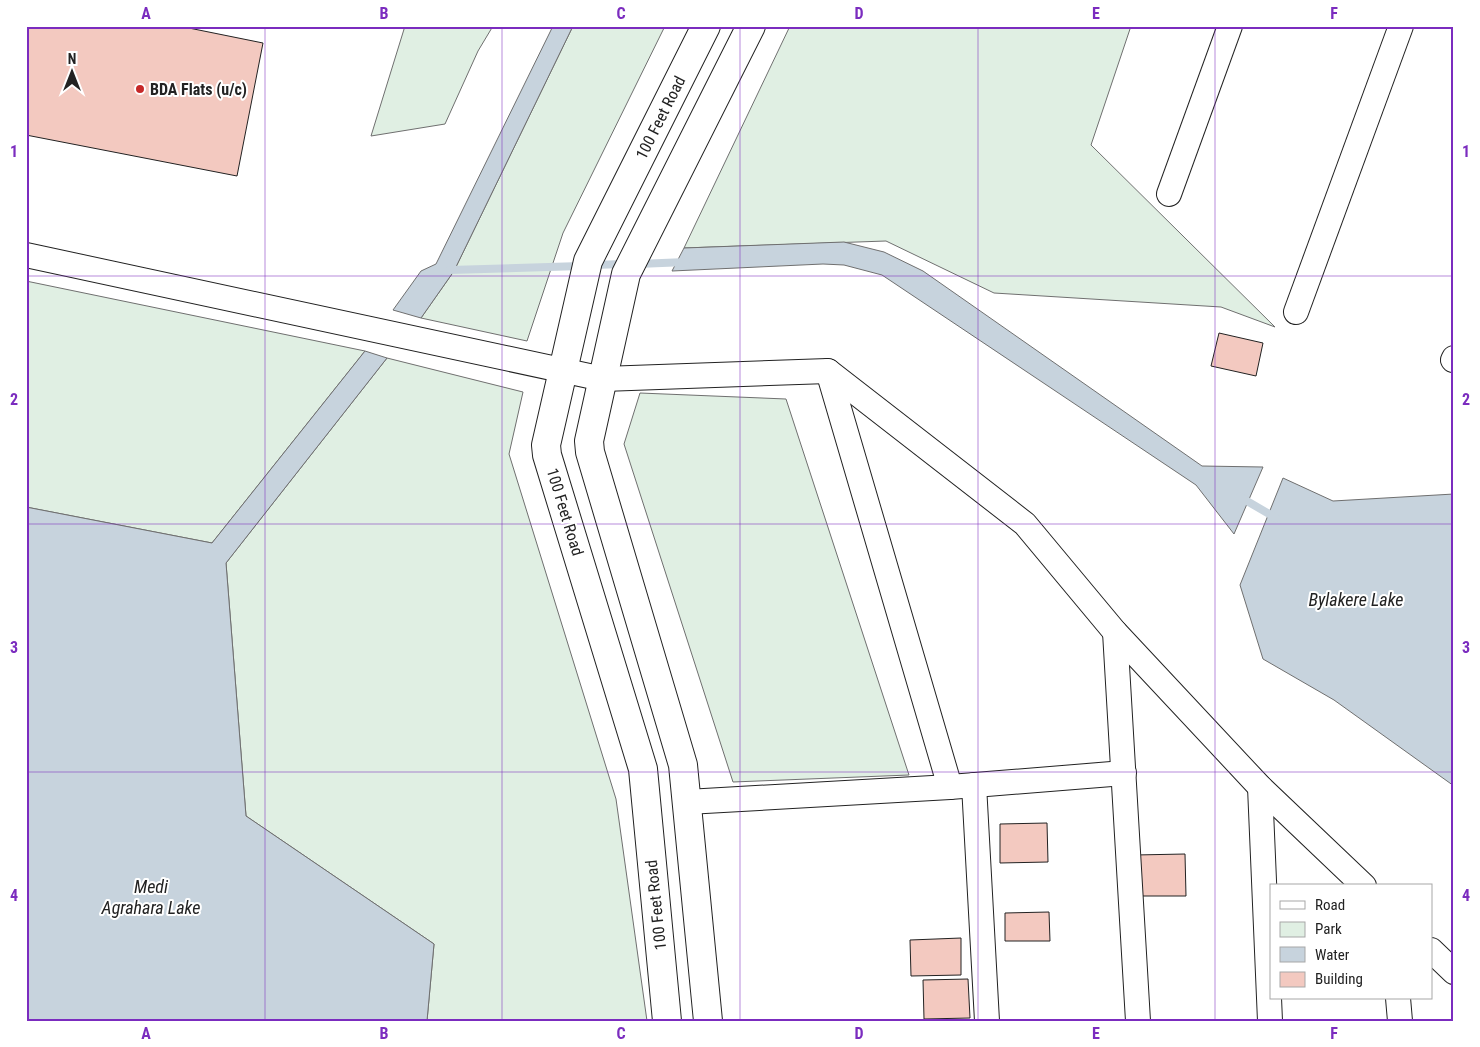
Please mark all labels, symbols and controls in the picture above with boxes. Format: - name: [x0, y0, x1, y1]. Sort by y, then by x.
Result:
- text: A: [141, 4, 151, 23]
- text: B: [380, 4, 389, 23]
- text: C: [616, 4, 626, 23]
- text: D: [854, 4, 864, 23]
- text: E: [1092, 4, 1100, 23]
- text: F: [1330, 4, 1338, 23]
- north arrow: [48, 48, 98, 98]
- text: N: [68, 51, 76, 67]
- street label: 100 Feet Road: [631, 73, 689, 162]
- place label: BDA Flats (u/c): [150, 80, 247, 99]
- marker: BDA Flats (u/c): [134, 83, 146, 95]
- text: 1: [10, 142, 18, 161]
- text: 1: [1462, 142, 1470, 161]
- text: 2: [10, 390, 18, 409]
- text: 2: [1462, 390, 1470, 409]
- street label: 100 Feet Road: [543, 466, 587, 558]
- water label: Bylakere Lake: [1308, 589, 1404, 610]
- text: 3: [10, 638, 18, 657]
- text: 3: [1462, 638, 1470, 657]
- street label: 100 Feet Road: [642, 859, 670, 951]
- water label: Medi Agrahara Lake: [101, 876, 200, 918]
- legend: [1270, 884, 1432, 1000]
- text: 4: [10, 886, 18, 905]
- text: 4: [1462, 886, 1470, 905]
- text: Road: [1315, 896, 1345, 914]
- text: Park: [1315, 920, 1342, 938]
- text: Water: [1315, 946, 1350, 964]
- text: Building: [1315, 970, 1363, 988]
- text: A: [141, 1024, 151, 1043]
- text: B: [380, 1024, 389, 1043]
- text: C: [616, 1024, 626, 1043]
- text: D: [854, 1024, 864, 1043]
- text: E: [1092, 1024, 1100, 1043]
- text: F: [1330, 1024, 1338, 1043]

